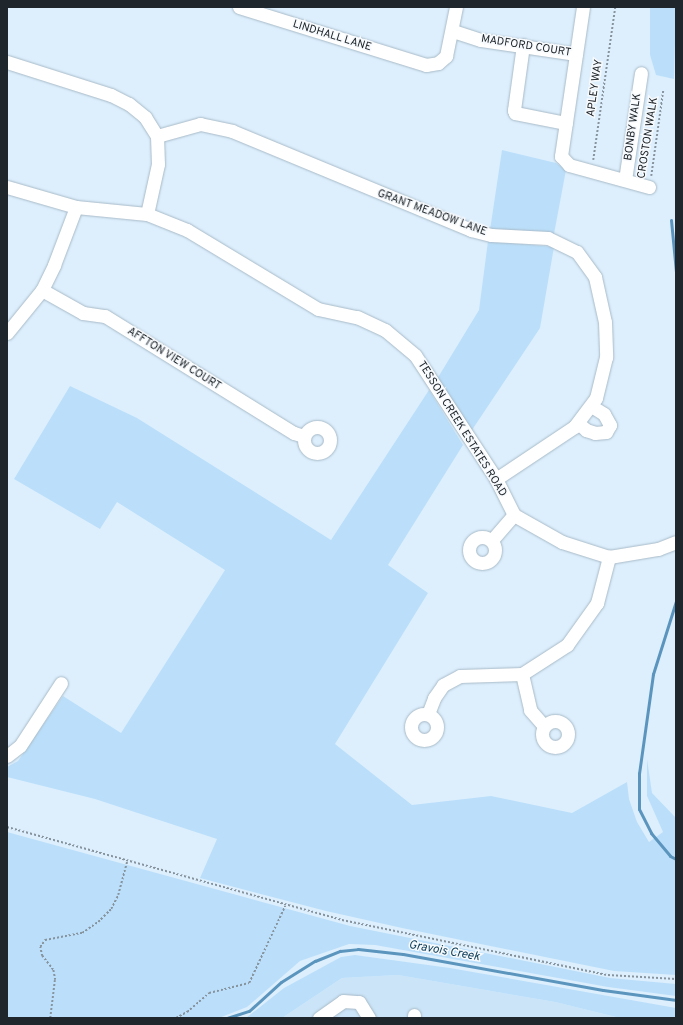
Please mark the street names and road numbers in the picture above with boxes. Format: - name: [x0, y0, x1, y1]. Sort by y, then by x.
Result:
- street label: LINDHALL LANE: [291, 18, 373, 54]
- street label: MADFORD COURT: [480, 32, 572, 60]
- street label: APLEY WAY: [584, 58, 606, 118]
- street label: BONBY WALK: [622, 92, 644, 162]
- street label: CROSTON WALK: [635, 96, 661, 180]
- street label: GRANT MEADOW LANE: [375, 187, 489, 239]
- street label: AFFTON VIEW COURT: [124, 325, 224, 393]
- street label: TESSON CREEK ESTATES ROAD: [415, 359, 509, 499]

